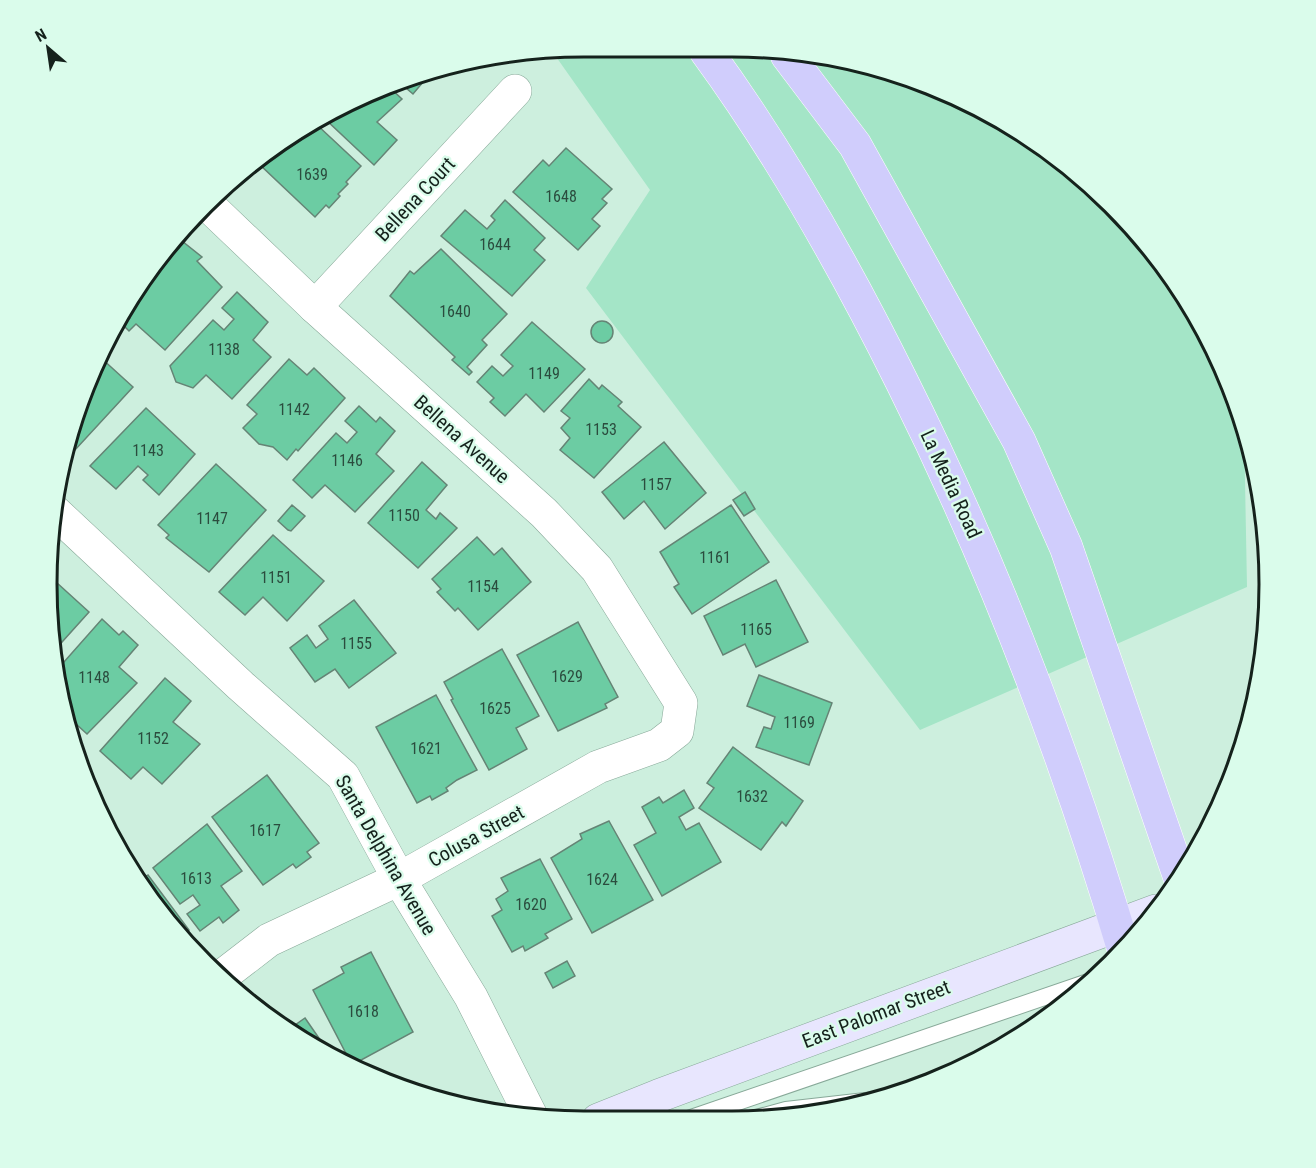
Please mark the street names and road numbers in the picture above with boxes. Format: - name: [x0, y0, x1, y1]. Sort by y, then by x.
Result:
- street label: Bellena Court: [370, 152, 460, 246]
- street label: Bellena Avenue: [409, 390, 515, 488]
- street label: La Media Road: [915, 426, 987, 542]
- street label: Santa Delphina Avenue: [330, 771, 442, 939]
- street label: Colusa Street: [424, 800, 528, 872]
- street label: East Palomar Street: [799, 975, 953, 1053]

